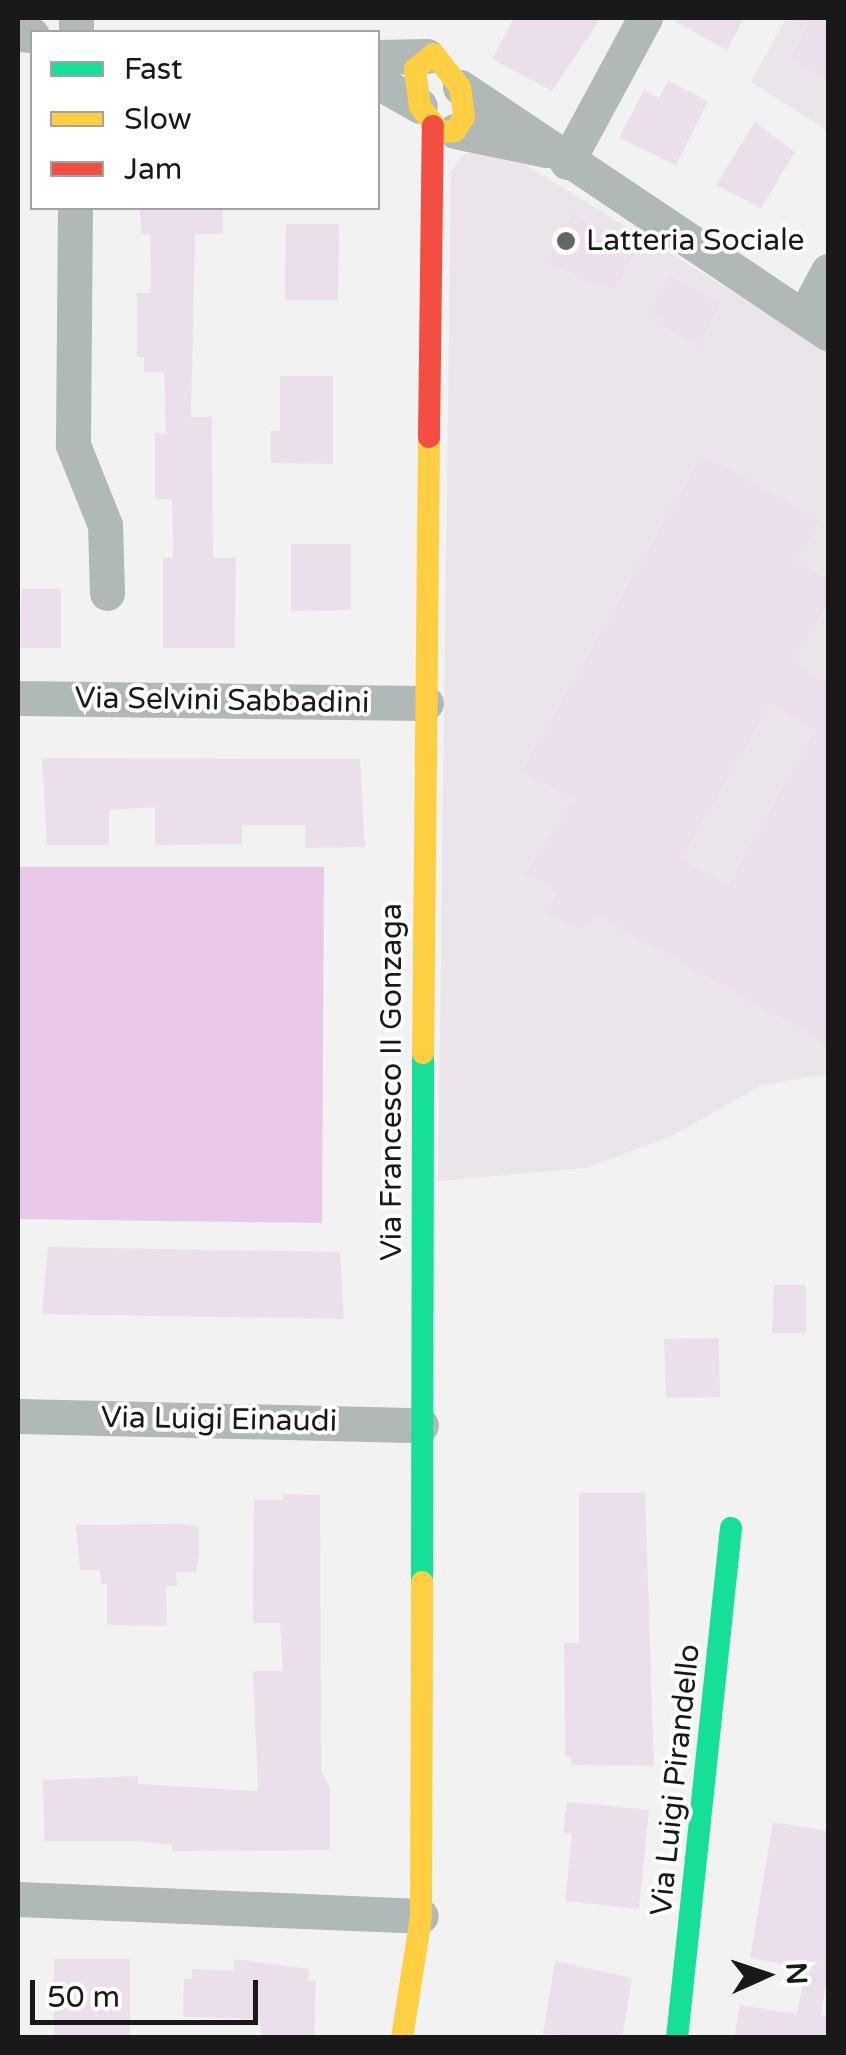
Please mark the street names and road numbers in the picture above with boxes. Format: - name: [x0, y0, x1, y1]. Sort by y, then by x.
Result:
- street label: Via Selvini Sabbadini: [74, 680, 370, 722]
- street label: Via Francesco II Gonzaga: [374, 903, 410, 1261]
- street label: Via Luigi Einaudi: [101, 1400, 337, 1440]
- street label: Via Luigi Pirandello: [644, 1642, 708, 1918]

